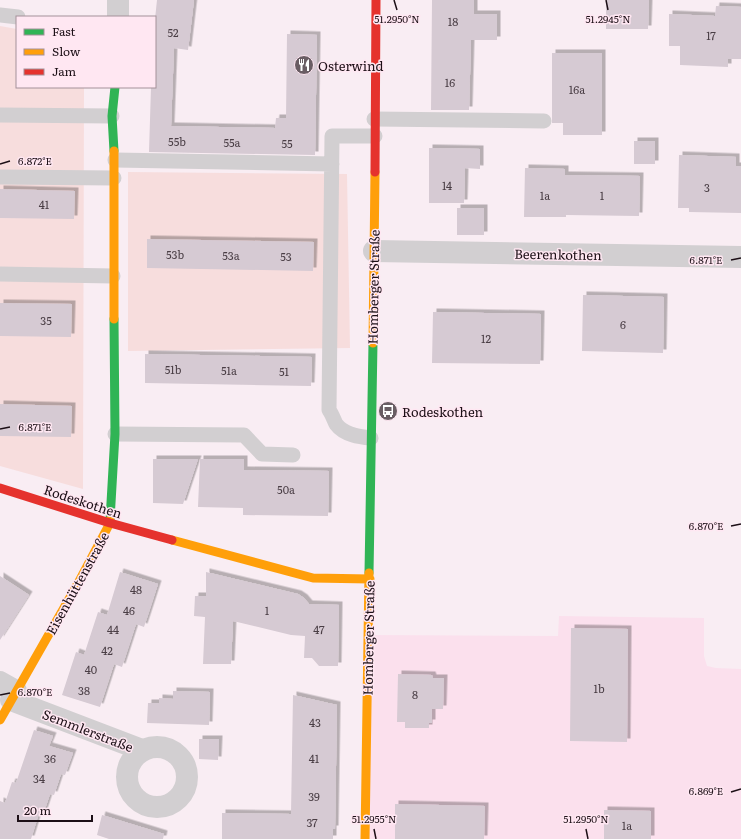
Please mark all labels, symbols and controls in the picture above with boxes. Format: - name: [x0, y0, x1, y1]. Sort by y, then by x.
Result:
- text: 51.2950°N: [374, 11, 420, 26]
- text: 51.2945°N: [585, 11, 631, 26]
- house number: 18: [448, 13, 458, 29]
- legend: [16, 16, 156, 88]
- text: Fast: [52, 22, 76, 40]
- house number: 52: [167, 24, 179, 40]
- house number: 17: [706, 27, 716, 43]
- text: Slow: [52, 42, 81, 60]
- restaurant icon: Osterwind: [293, 54, 315, 76]
- place label: Osterwind: [318, 56, 384, 75]
- text: Jam: [52, 62, 77, 80]
- house number: 16: [445, 74, 455, 90]
- house number: 16a: [569, 81, 585, 97]
- house number: 55b: [168, 133, 186, 149]
- house number: 55a: [223, 134, 241, 150]
- house number: 55: [281, 135, 293, 151]
- text: 6.872°E: [18, 153, 52, 168]
- house number: 14: [442, 177, 452, 193]
- house number: 3: [704, 179, 710, 195]
- house number: 1a: [540, 187, 550, 203]
- house number: 1: [600, 187, 605, 203]
- house number: 41: [39, 196, 50, 212]
- street label: Homberger Straße: [362, 229, 384, 345]
- street label: Beerenkothen: [514, 244, 602, 264]
- house number: 53b: [166, 246, 184, 262]
- house number: 53a: [222, 247, 240, 263]
- house number: 53: [280, 248, 292, 264]
- text: 6.871°E: [690, 252, 722, 267]
- house number: 35: [40, 312, 52, 328]
- house number: 6: [620, 316, 626, 332]
- house number: 12: [481, 330, 491, 346]
- house number: 51b: [165, 361, 182, 377]
- house number: 51a: [221, 362, 237, 378]
- house number: 51: [279, 363, 290, 379]
- bus stop icon: Rodeskothen: [377, 400, 399, 422]
- place label: Rodeskothen: [402, 402, 484, 421]
- text: 6.871°E: [19, 419, 51, 434]
- street label: Rodeskothen: [41, 479, 125, 523]
- house number: 50a: [277, 481, 295, 497]
- text: 6.870°E: [689, 518, 723, 533]
- street label: Eisenhüttenstraße: [41, 528, 113, 638]
- street label: Homberger Straße: [357, 580, 379, 696]
- house number: 48: [130, 581, 142, 597]
- house number: 46: [123, 602, 135, 618]
- house number: 1: [265, 602, 270, 618]
- house number: 44: [107, 621, 119, 637]
- house number: 47: [313, 621, 325, 637]
- house number: 42: [101, 642, 113, 658]
- house number: 40: [85, 661, 97, 677]
- house number: 1b: [593, 680, 605, 696]
- house number: 38: [78, 682, 90, 698]
- text: 6.870°E: [18, 684, 52, 699]
- house number: 8: [412, 686, 418, 702]
- street label: Semmlerstraße: [40, 704, 136, 756]
- house number: 43: [309, 714, 321, 730]
- house number: 36: [44, 750, 56, 766]
- house number: 41: [309, 750, 320, 766]
- house number: 34: [33, 770, 45, 786]
- text: 6.869°E: [689, 783, 723, 798]
- house number: 39: [308, 788, 320, 804]
- scale bar: [18, 797, 92, 823]
- text: 20 m: [24, 801, 51, 819]
- text: 51.2955°N: [352, 811, 396, 826]
- text: 51.2950°N: [563, 811, 609, 826]
- house number: 37: [306, 814, 318, 830]
- house number: 1a: [622, 817, 632, 833]

